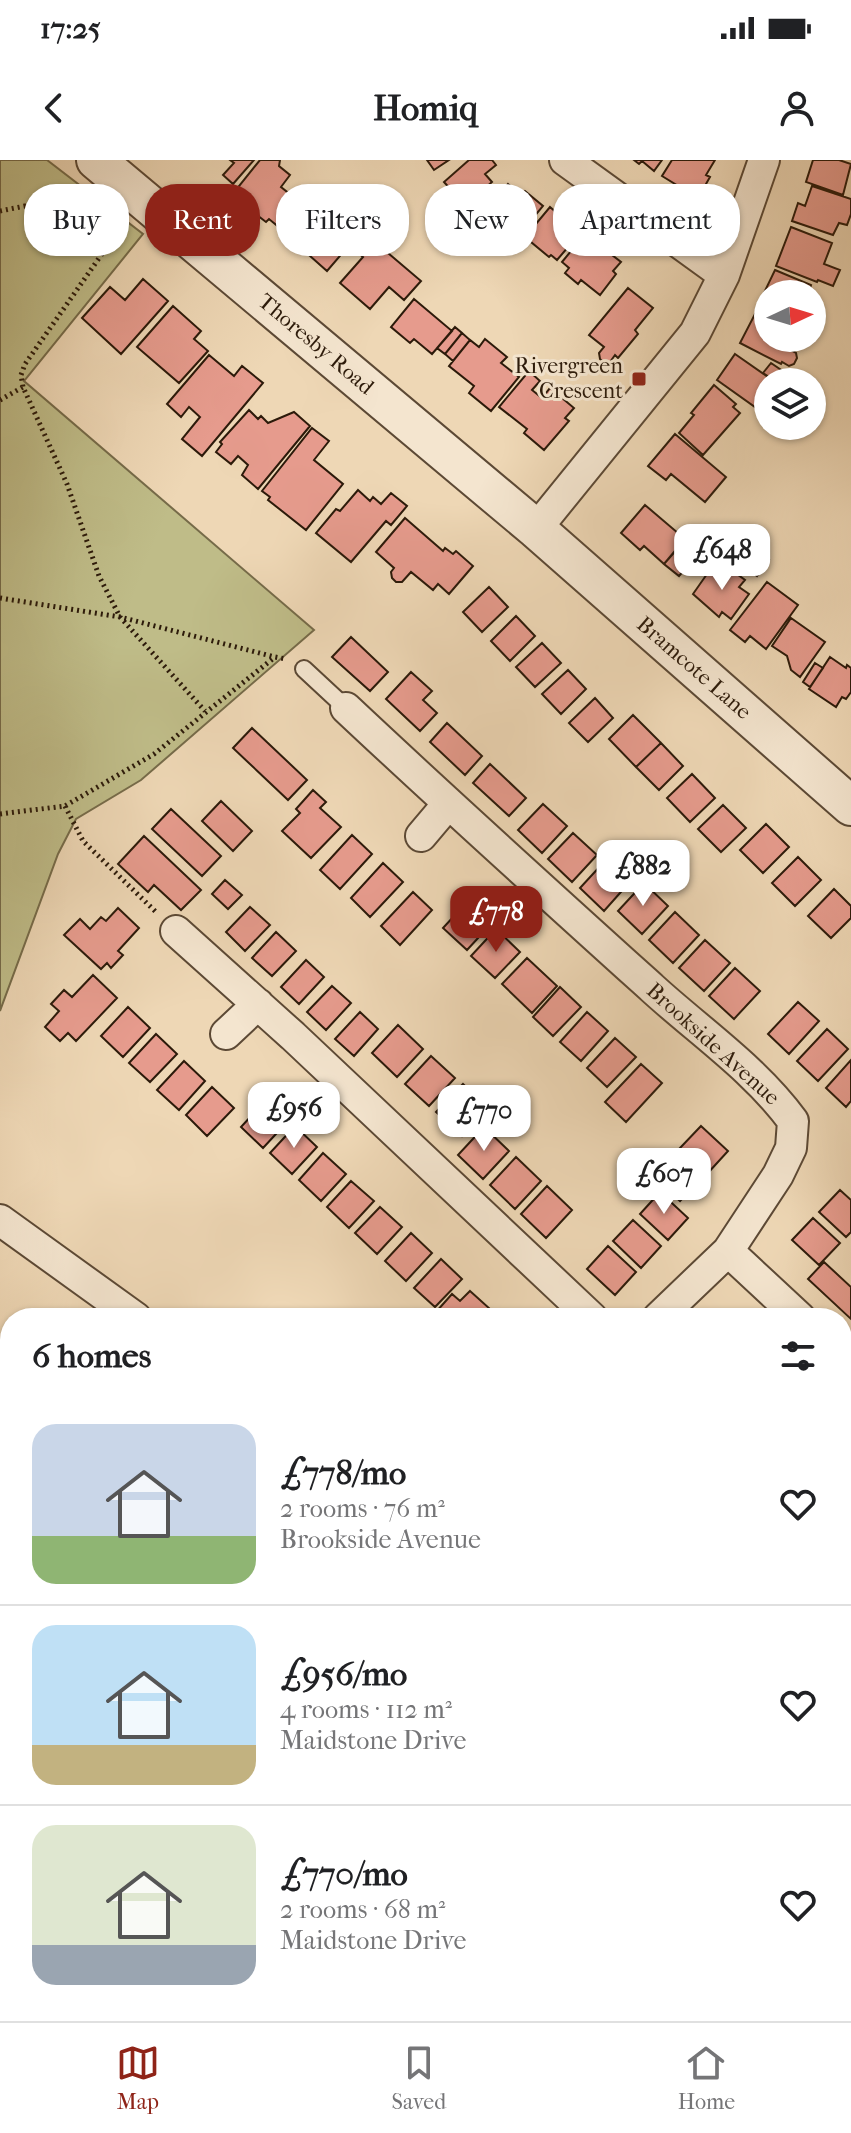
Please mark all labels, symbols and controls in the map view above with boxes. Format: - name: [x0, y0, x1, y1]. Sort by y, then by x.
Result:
- text: 17:25: [40, 11, 101, 46]
- icon: back: [32, 86, 76, 130]
- icon: person: [775, 86, 819, 130]
- text: Homiq: [373, 87, 478, 129]
- chip: Buy: [24, 184, 129, 256]
- chip: Rent: [145, 184, 260, 256]
- chip: Filters: [276, 184, 409, 256]
- chip: New: [425, 184, 537, 256]
- chip: Apartment: [553, 184, 740, 256]
- north arrow: [754, 280, 826, 352]
- map controls: [754, 280, 826, 440]
- street label: Thoresby Road: [253, 288, 380, 401]
- place label: Rivergreen Crescent: [515, 353, 623, 404]
- button: layers: [754, 368, 826, 440]
- marker: Rivergreen Crescent: [630, 370, 648, 388]
- pin: £648: [675, 524, 769, 592]
- text: £648: [692, 534, 752, 565]
- street label: Bramcote Lane: [631, 611, 757, 725]
- pin: £882: [596, 840, 690, 908]
- text: £882: [615, 850, 671, 881]
- pin: £778: [449, 886, 543, 954]
- text: £778: [468, 896, 524, 927]
- street label: Brookside Avenue: [641, 977, 785, 1111]
- pin: £956: [247, 1082, 341, 1150]
- pin: £770: [437, 1085, 531, 1153]
- text: £956: [266, 1092, 322, 1123]
- text: £770: [456, 1095, 512, 1126]
- pin: £607: [617, 1148, 711, 1216]
- text: £607: [635, 1158, 693, 1189]
- icon: filters: [776, 1334, 820, 1378]
- text: 6 homes: [32, 1336, 151, 1376]
- text: £778/mo: [280, 1453, 406, 1493]
- icon: home: [96, 1456, 192, 1552]
- icon: heart: [776, 1482, 820, 1526]
- text: 2 rooms · 76 m²: [280, 1493, 445, 1524]
- text: Brookside Avenue: [280, 1524, 481, 1555]
- text: £956/mo: [280, 1654, 407, 1694]
- icon: home: [96, 1657, 192, 1753]
- icon: heart: [776, 1683, 820, 1727]
- text: 4 rooms · 112 m²: [280, 1694, 452, 1725]
- text: Maidstone Drive: [280, 1725, 466, 1756]
- text: £770/mo: [280, 1854, 408, 1894]
- icon: home: [96, 1857, 192, 1953]
- icon: heart: [776, 1883, 820, 1927]
- text: 2 rooms · 68 m²: [280, 1894, 445, 1925]
- text: Maidstone Drive: [280, 1925, 466, 1956]
- tab: Map: [116, 2041, 160, 2115]
- tab: Saved: [392, 2041, 446, 2115]
- tab: Home: [678, 2041, 735, 2115]

